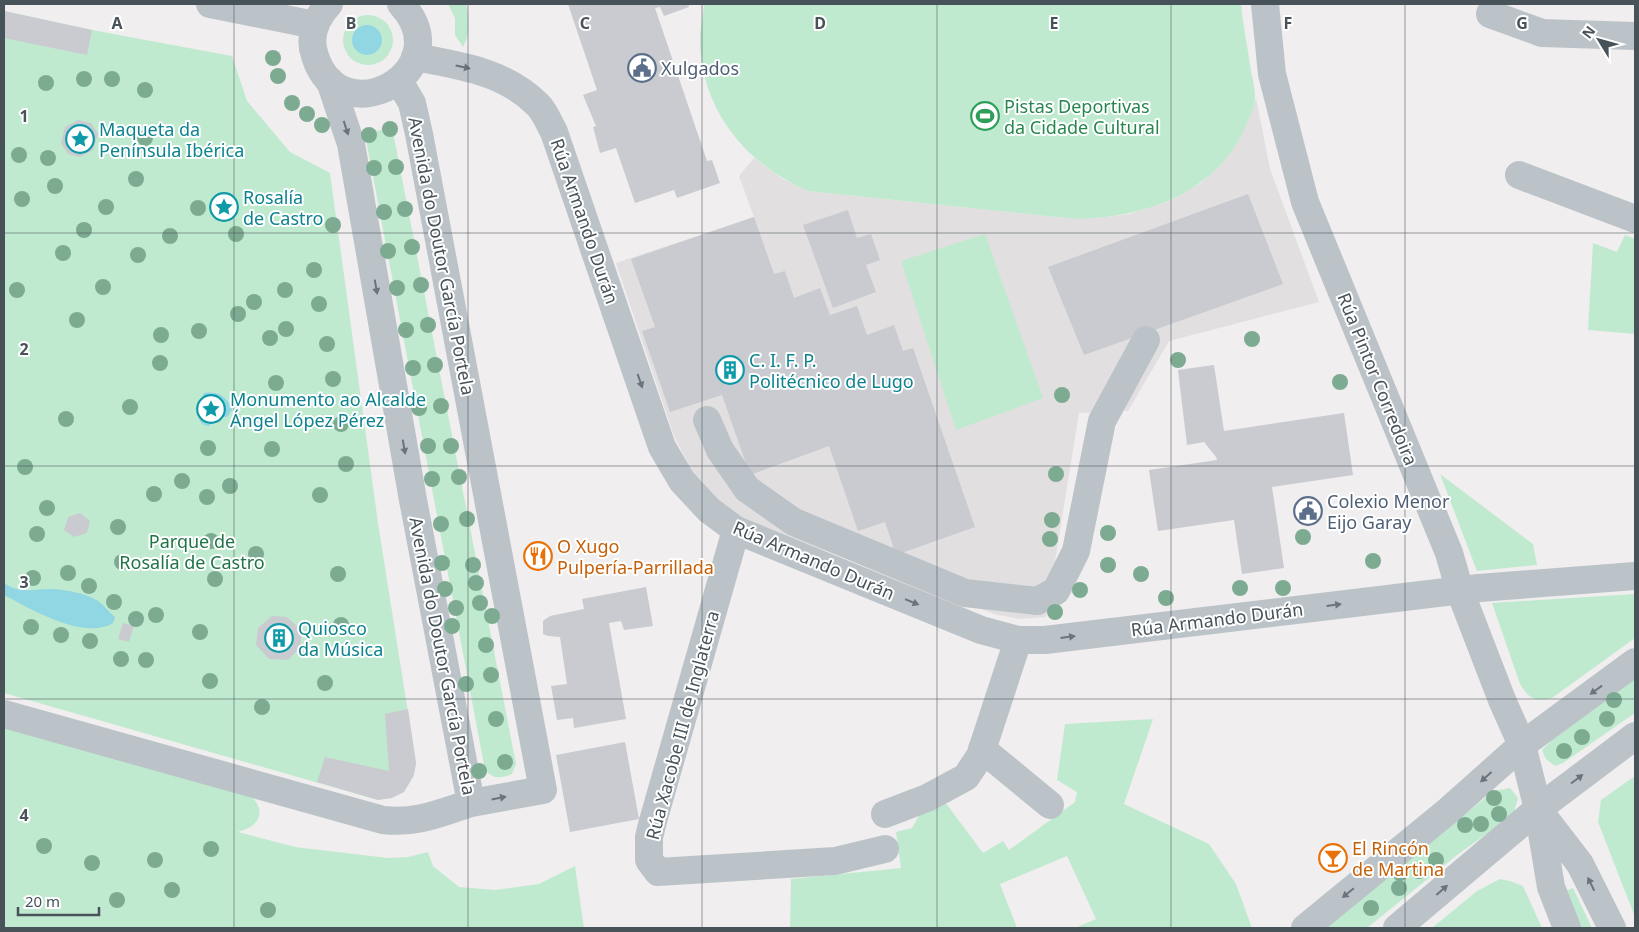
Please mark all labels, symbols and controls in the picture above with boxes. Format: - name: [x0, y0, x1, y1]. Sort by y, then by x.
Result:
- text: A: [111, 12, 123, 34]
- text: B: [346, 12, 356, 34]
- text: C: [580, 12, 590, 34]
- text: D: [814, 12, 826, 34]
- text: E: [1050, 12, 1059, 34]
- text: F: [1284, 12, 1292, 34]
- text: G: [1516, 12, 1528, 34]
- north arrow: [1574, 15, 1624, 65]
- text: N: [1577, 22, 1599, 42]
- public building icon: Xulgados: [627, 53, 657, 83]
- place label: Xulgados: [661, 56, 739, 80]
- one-way arrow: [455, 63, 470, 71]
- place label: Pistas Deportivas da Cidade Cultural: [1004, 94, 1160, 139]
- sports icon: Pistas Deportivas da Cidade Cultural: [970, 101, 1000, 131]
- text: 1: [19, 105, 29, 127]
- street label: Avenida do Doutor García Portela: [403, 115, 481, 397]
- place label: Maqueta da Península Ibérica: [99, 117, 244, 162]
- one-way arrow: [342, 121, 350, 136]
- place icon: Maqueta da Península Ibérica: [65, 124, 95, 154]
- street label: Rúa Armando Durán: [545, 135, 625, 307]
- place label: Rosalía de Castro: [243, 185, 323, 230]
- place icon: Rosalía de Castro: [209, 192, 239, 222]
- one-way arrow: [372, 280, 380, 296]
- street label: Rúa Pintor Corredoira: [1332, 289, 1424, 469]
- text: 2: [19, 338, 29, 360]
- place label: C. I. F. P. Politécnico de Lugo: [749, 348, 914, 393]
- building icon: C. I. F. P. Politécnico de Lugo: [715, 355, 745, 385]
- one-way arrow: [636, 374, 644, 389]
- place label: Monumento ao Alcalde Ángel López Pérez: [230, 387, 426, 432]
- place icon: Monumento ao Alcalde Ángel López Pérez: [196, 394, 226, 424]
- one-way arrow: [400, 440, 408, 456]
- place label: Colexio Menor Eijo Garay: [1327, 489, 1450, 534]
- public building icon: Colexio Menor Eijo Garay: [1293, 496, 1323, 526]
- street label: Avenida do Doutor García Portela: [404, 515, 482, 797]
- street label: Rúa Armando Durán: [730, 515, 898, 605]
- park label: Parque de Rosalía de Castro: [119, 529, 265, 574]
- place label: O Xugo Pulpería-Parrillada: [557, 534, 714, 579]
- restaurant icon: O Xugo Pulpería-Parrillada: [523, 541, 553, 571]
- text: 3: [19, 571, 29, 593]
- street label: Rúa Armando Durán: [1130, 597, 1304, 641]
- one-way arrow: [905, 599, 920, 606]
- one-way arrow: [1326, 601, 1342, 609]
- street label: Rúa Xacobe III de Inglaterra: [640, 608, 724, 842]
- place label: Quiosco da Música: [298, 616, 383, 661]
- building icon: Quiosco da Música: [264, 623, 294, 653]
- one-way arrow: [1060, 633, 1076, 641]
- one-way arrow: [1589, 685, 1603, 695]
- one-way arrow: [1480, 771, 1492, 783]
- one-way arrow: [1570, 774, 1583, 785]
- one-way arrow: [491, 794, 506, 802]
- text: 4: [19, 804, 29, 826]
- place label: El Rincón de Martina: [1352, 836, 1444, 881]
- bar icon: El Rincón de Martina: [1318, 843, 1348, 873]
- one-way arrow: [1587, 877, 1595, 891]
- scale bar: [18, 884, 99, 916]
- one-way arrow: [1435, 884, 1448, 895]
- one-way arrow: [1342, 887, 1355, 898]
- text: 20 m: [25, 891, 60, 911]

